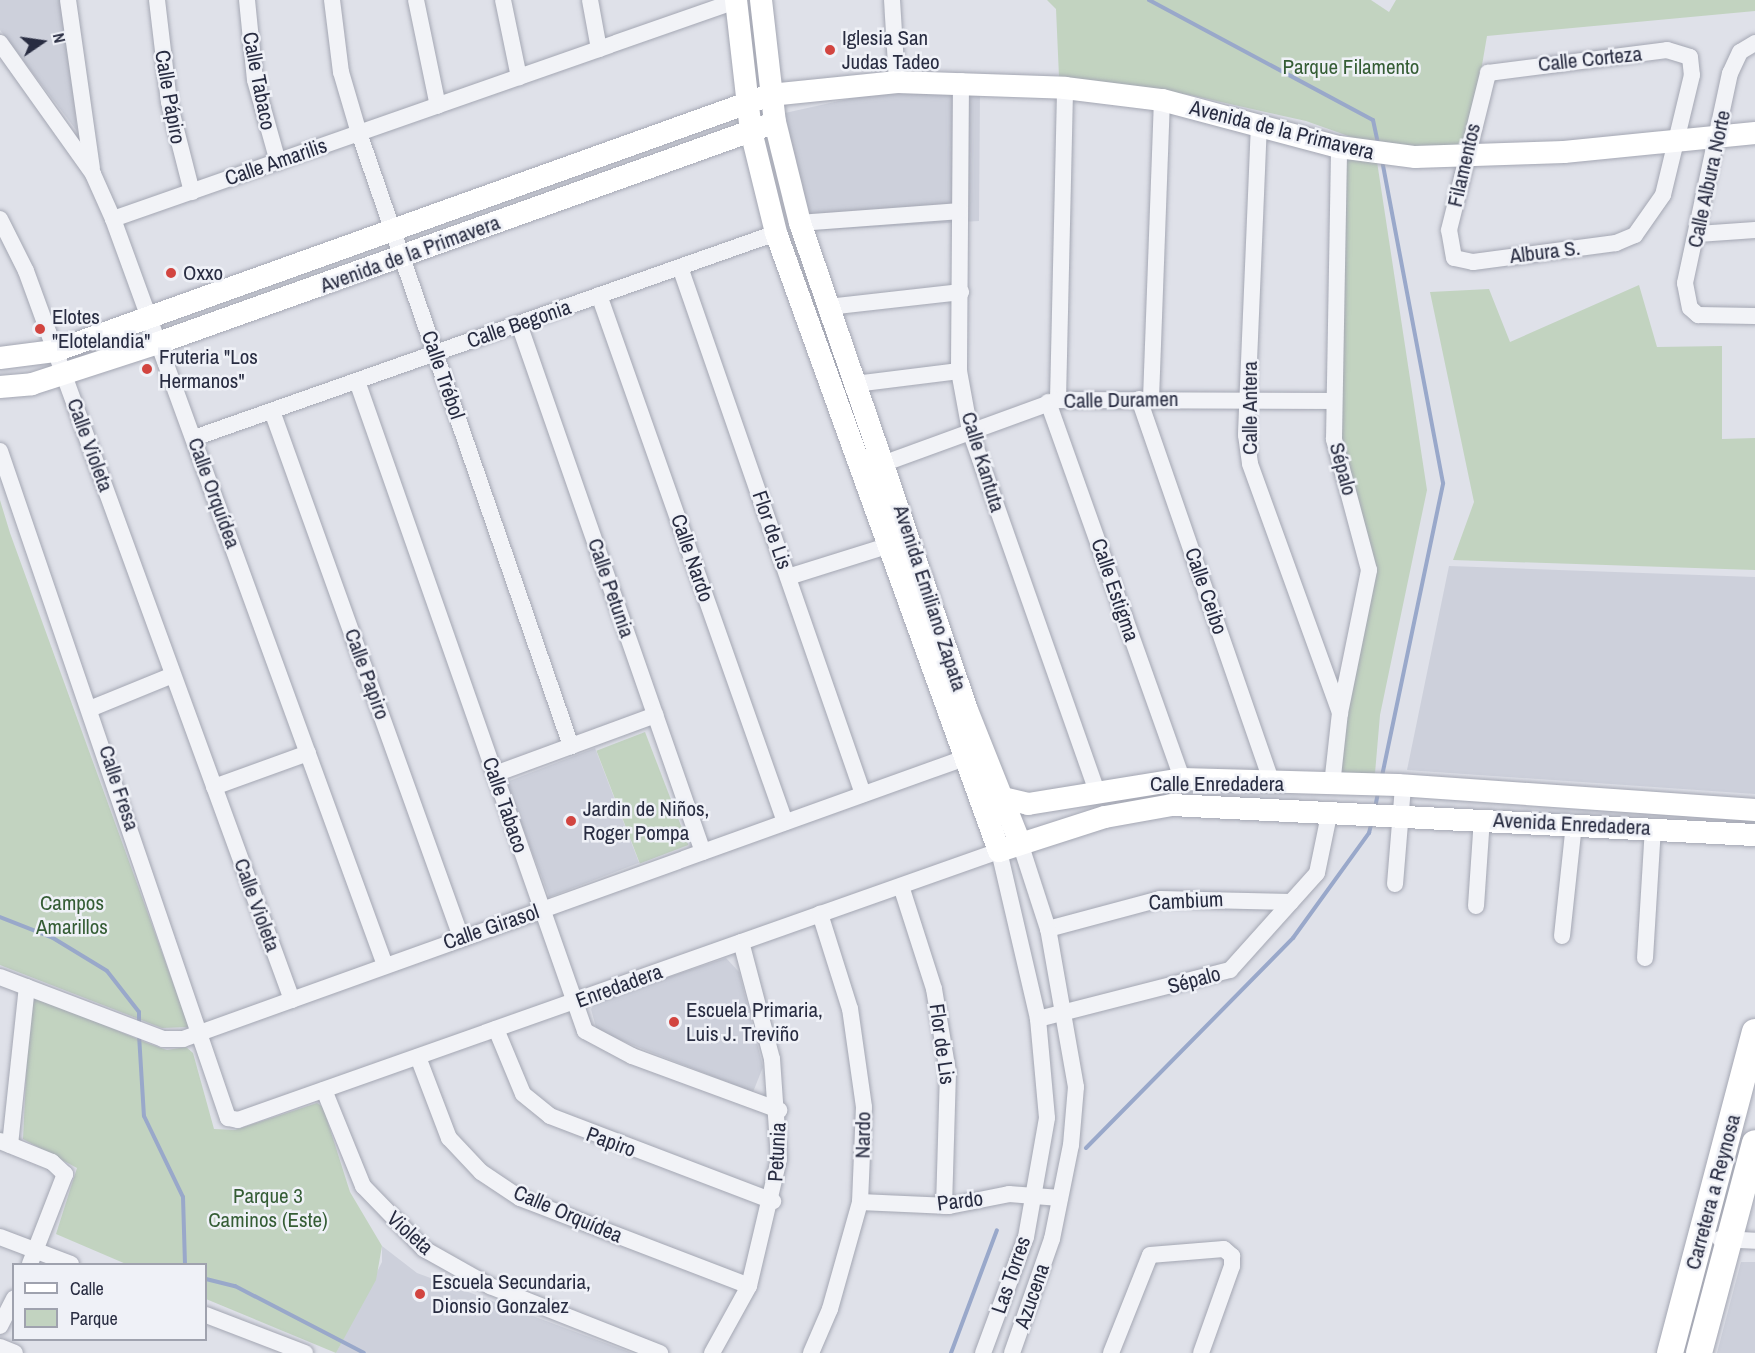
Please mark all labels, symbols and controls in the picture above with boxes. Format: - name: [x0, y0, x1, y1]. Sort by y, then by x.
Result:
- north arrow: [12, 12, 72, 72]
- place label: Iglesia San Judas Tadeo: [842, 25, 940, 75]
- street label: Calle Tabaco: [237, 30, 281, 132]
- text: N: [48, 31, 71, 45]
- street label: Calle Corteza: [1537, 41, 1643, 77]
- marker: Iglesia San Judas Tadeo: [823, 43, 837, 57]
- street label: Calle Pápiro: [149, 48, 191, 146]
- park label: Parque Filamento: [1283, 54, 1419, 80]
- street label: Avenida de la Primavera: [1187, 95, 1377, 165]
- street label: Calle Albura Norte: [1682, 108, 1736, 250]
- street label: Filamentos: [1442, 121, 1486, 209]
- street label: Calle Amarilis: [221, 133, 331, 191]
- street label: Avenida de la Primavera: [317, 210, 503, 298]
- street label: Albura S.: [1508, 235, 1582, 269]
- place label: Oxxo: [183, 260, 223, 286]
- marker: Oxxo: [164, 266, 178, 280]
- street label: Calle Begonia: [464, 294, 574, 354]
- place label: Elotes "Elotelandia": [52, 304, 150, 354]
- marker: Elotes "Elotelandia": [33, 322, 47, 336]
- street label: Calle Trébol: [416, 327, 470, 423]
- place label: Fruteria "Los Hermanos": [159, 344, 258, 394]
- street label: Calle Antera: [1237, 361, 1263, 455]
- marker: Fruteria "Los Hermanos": [140, 362, 154, 376]
- street label: Calle Duramen: [1063, 386, 1179, 414]
- street label: Calle Violeta: [62, 395, 118, 495]
- street label: Calle Kantuta: [956, 409, 1010, 515]
- street label: Calle Orquídea: [182, 434, 246, 552]
- street label: Sépalo: [1324, 440, 1362, 498]
- street label: Flor de Lis: [747, 487, 797, 573]
- street label: Avenida Emiliano Zapata: [888, 502, 972, 694]
- street label: Calle Nardo: [665, 511, 719, 605]
- street label: Calle Petunia: [582, 535, 640, 641]
- street label: Calle Estigma: [1086, 535, 1144, 645]
- street label: Calle Ceibo: [1179, 544, 1233, 638]
- street label: Calle Papiro: [339, 625, 395, 723]
- street label: Calle Fresa: [93, 742, 145, 834]
- street label: Calle Tabaco: [477, 754, 533, 856]
- street label: Calle Enredadera: [1150, 771, 1284, 797]
- place label: Jardin de Niños, Roger Pompa: [583, 796, 709, 846]
- street label: Avenida Enredadera: [1493, 807, 1651, 841]
- marker: Jardin de Niños, Roger Pompa: [564, 814, 578, 828]
- street label: Calle Violeta: [229, 855, 285, 955]
- street label: Cambium: [1148, 886, 1224, 916]
- park label: Campos Amarillos: [36, 890, 108, 940]
- street label: Calle Girasol: [440, 899, 542, 955]
- street label: Enredadera: [572, 959, 666, 1013]
- street label: Sépalo: [1165, 961, 1223, 999]
- place label: Escuela Primaria, Luis J. Treviño: [686, 997, 823, 1047]
- street label: Flor de Lis: [924, 1002, 960, 1086]
- marker: Escuela Primaria, Luis J. Treviño: [667, 1015, 681, 1029]
- street label: Nardo: [850, 1111, 876, 1159]
- street label: Carretera a Reynosa: [1680, 1112, 1746, 1272]
- street label: Papiro: [583, 1121, 639, 1163]
- street label: Petunia: [763, 1122, 791, 1182]
- street label: Calle Orquídea: [510, 1180, 626, 1248]
- park label: Parque 3 Caminos (Este): [208, 1183, 328, 1233]
- street label: Pardo: [936, 1186, 984, 1216]
- street label: Violeta: [382, 1206, 438, 1260]
- street label: Las Torres: [986, 1233, 1036, 1317]
- street label: Azucena: [1009, 1260, 1055, 1332]
- legend: [12, 1263, 207, 1341]
- place label: Escuela Secundaria, Dionsio Gonzalez: [432, 1269, 591, 1319]
- text: Calle: [70, 1276, 104, 1301]
- marker: Escuela Secundaria, Dionsio Gonzalez: [413, 1287, 427, 1301]
- text: Parque: [70, 1306, 118, 1331]

